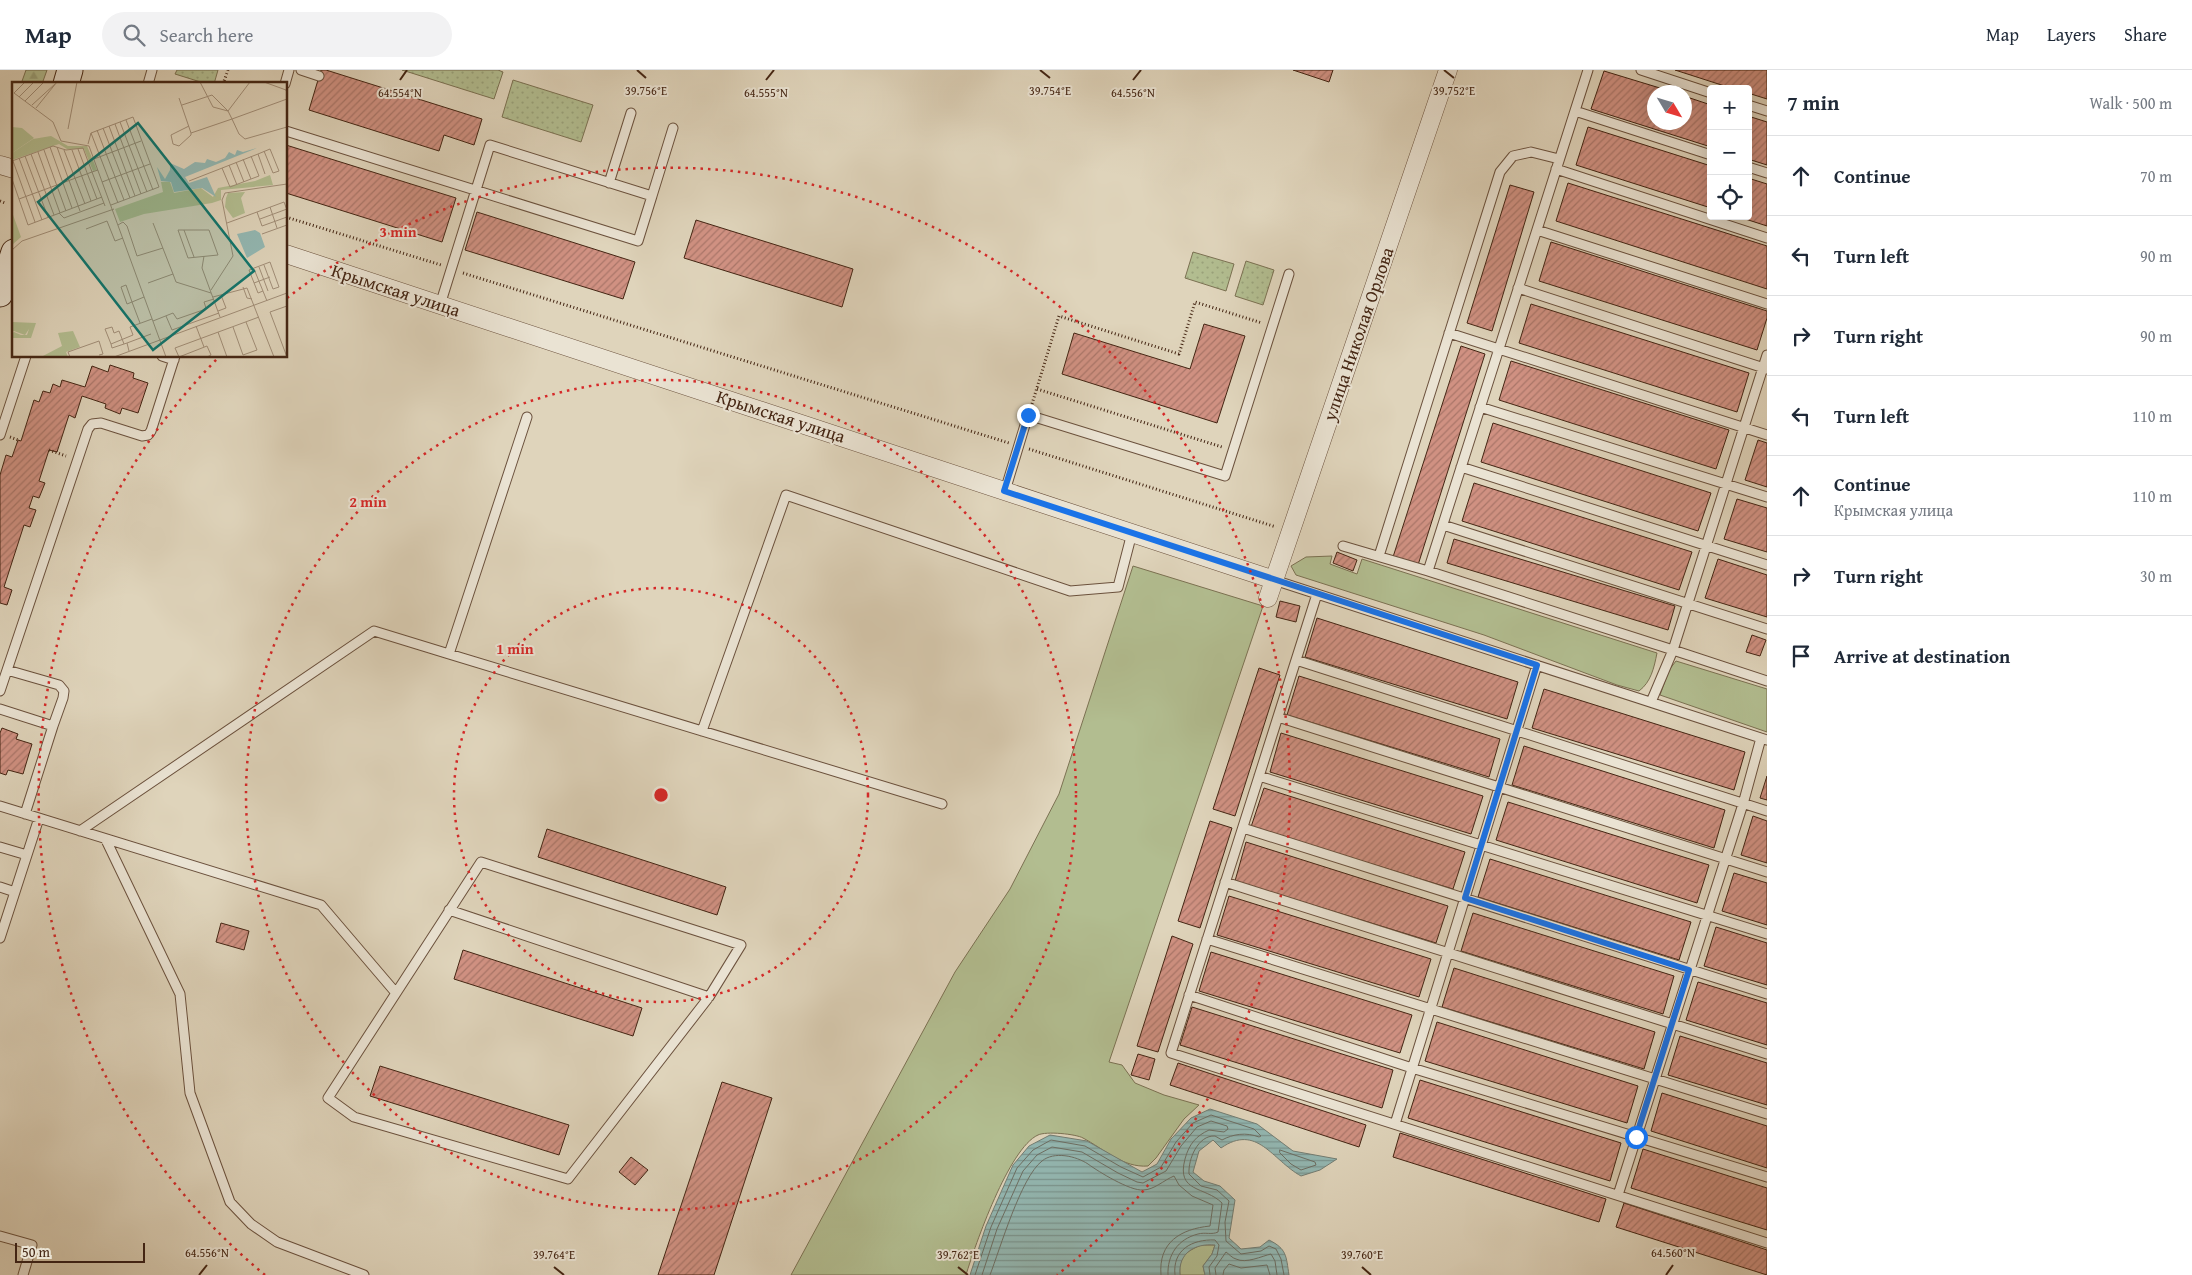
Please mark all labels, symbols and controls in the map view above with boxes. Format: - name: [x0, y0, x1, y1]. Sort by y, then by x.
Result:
- search box: [102, 12, 452, 57]
- text: Map: [25, 17, 72, 52]
- icon: search: [120, 21, 148, 49]
- text: Search here: [160, 21, 253, 49]
- text: Map: [1986, 21, 2019, 48]
- text: Layers: [2047, 21, 2096, 48]
- text: Share: [2124, 21, 2167, 48]
- inset map: [12, 82, 288, 358]
- text: 39.756°E: [625, 82, 667, 99]
- text: 39.754°E: [1029, 82, 1071, 99]
- text: 39.752°E: [1433, 82, 1475, 99]
- text: 64.554°N: [378, 84, 422, 101]
- text: 64.555°N: [744, 84, 788, 101]
- text: 64.556°N: [1111, 84, 1155, 101]
- north arrow: [1647, 85, 1692, 130]
- map controls: [1707, 85, 1752, 220]
- button: +: [1707, 85, 1752, 130]
- text: 7 min: [1787, 87, 1839, 118]
- text: Walk · 500 m: [2089, 91, 2172, 115]
- button: −: [1707, 130, 1752, 175]
- icon: ahead: [1787, 162, 1815, 190]
- text: Continue: [1834, 162, 1911, 190]
- text: 70 m: [2140, 164, 2172, 188]
- button: locate: [1707, 175, 1752, 220]
- text: 3 min: [379, 221, 417, 242]
- icon: left: [1787, 242, 1815, 270]
- text: Turn left: [1834, 242, 1909, 270]
- street label: улица Николая Орлова: [1315, 243, 1401, 426]
- text: 90 m: [2140, 244, 2172, 268]
- street label: Крымская улица: [328, 256, 464, 324]
- icon: right: [1787, 322, 1815, 350]
- text: Turn right: [1834, 322, 1923, 350]
- text: 90 m: [2140, 324, 2172, 348]
- street label: Крымская улица: [713, 382, 849, 450]
- icon: left: [1787, 402, 1815, 430]
- text: Turn left: [1834, 402, 1909, 430]
- route end: [1017, 404, 1040, 427]
- text: 110 m: [2132, 404, 2172, 428]
- text: Continue: [1834, 470, 1911, 498]
- icon: ahead: [1787, 482, 1815, 510]
- text: 110 m: [2132, 484, 2172, 508]
- text: 2 min: [349, 491, 387, 512]
- text: Крымская улица: [1834, 498, 1953, 522]
- icon: right: [1787, 562, 1815, 590]
- text: Turn right: [1834, 562, 1923, 590]
- text: 30 m: [2140, 564, 2172, 588]
- text: 1 min: [496, 638, 534, 659]
- icon: arrive: [1787, 642, 1815, 670]
- text: Arrive at destination: [1834, 642, 2010, 670]
- centre of rings: [652, 786, 670, 804]
- route start: [1625, 1126, 1648, 1149]
- scale bar: [15, 1240, 145, 1263]
- text: 50 m: [22, 1242, 50, 1262]
- text: 64.556°N: [185, 1244, 229, 1261]
- text: 64.560°N: [1651, 1244, 1695, 1261]
- text: 39.764°E: [533, 1246, 575, 1263]
- text: 39.762°E: [937, 1246, 979, 1263]
- text: 39.760°E: [1341, 1246, 1383, 1263]

